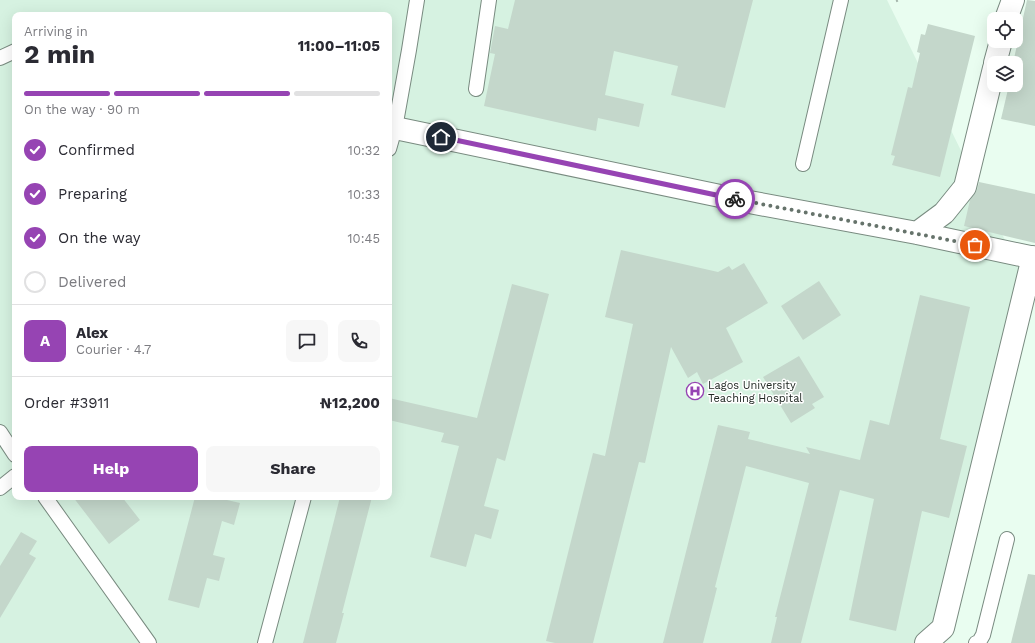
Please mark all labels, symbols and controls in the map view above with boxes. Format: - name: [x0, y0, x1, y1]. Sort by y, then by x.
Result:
- map controls: [987, 12, 1023, 92]
- button: locate: [987, 12, 1023, 48]
- text: Arriving in: [24, 24, 88, 39]
- text: 11:00–11:05: [298, 37, 380, 55]
- text: 2 min: [24, 39, 95, 69]
- button: layers: [987, 56, 1023, 92]
- text: On the way · 90 m: [24, 102, 140, 117]
- pin: [424, 120, 458, 154]
- icon: home: [430, 126, 452, 148]
- icon: check: [24, 139, 46, 161]
- text: Confirmed: [58, 141, 135, 159]
- text: 10:32: [348, 143, 380, 158]
- courier: [715, 179, 755, 219]
- icon: check: [24, 183, 46, 205]
- text: Preparing: [58, 185, 127, 203]
- text: 10:33: [348, 187, 380, 202]
- icon: bike: [724, 188, 746, 210]
- icon: check: [24, 227, 46, 249]
- pin: [958, 228, 992, 262]
- text: On the way: [58, 229, 140, 247]
- text: 10:45: [347, 231, 380, 246]
- icon: bag: [964, 234, 986, 256]
- text: Delivered: [58, 273, 126, 291]
- button: chat: [286, 320, 328, 362]
- button: phone: [338, 320, 380, 362]
- text: Alex: [76, 324, 108, 342]
- text: A: [40, 332, 50, 350]
- text: Courier · 4.7: [76, 342, 151, 357]
- place label: Lagos University Teaching Hospital: [708, 379, 803, 405]
- hospital icon: Lagos University Teaching Hospital: [685, 381, 705, 401]
- text: Order #3911: [24, 394, 109, 412]
- text: ₦12,200: [320, 394, 380, 412]
- button: Help: [24, 446, 198, 492]
- button: Share: [206, 446, 380, 492]

